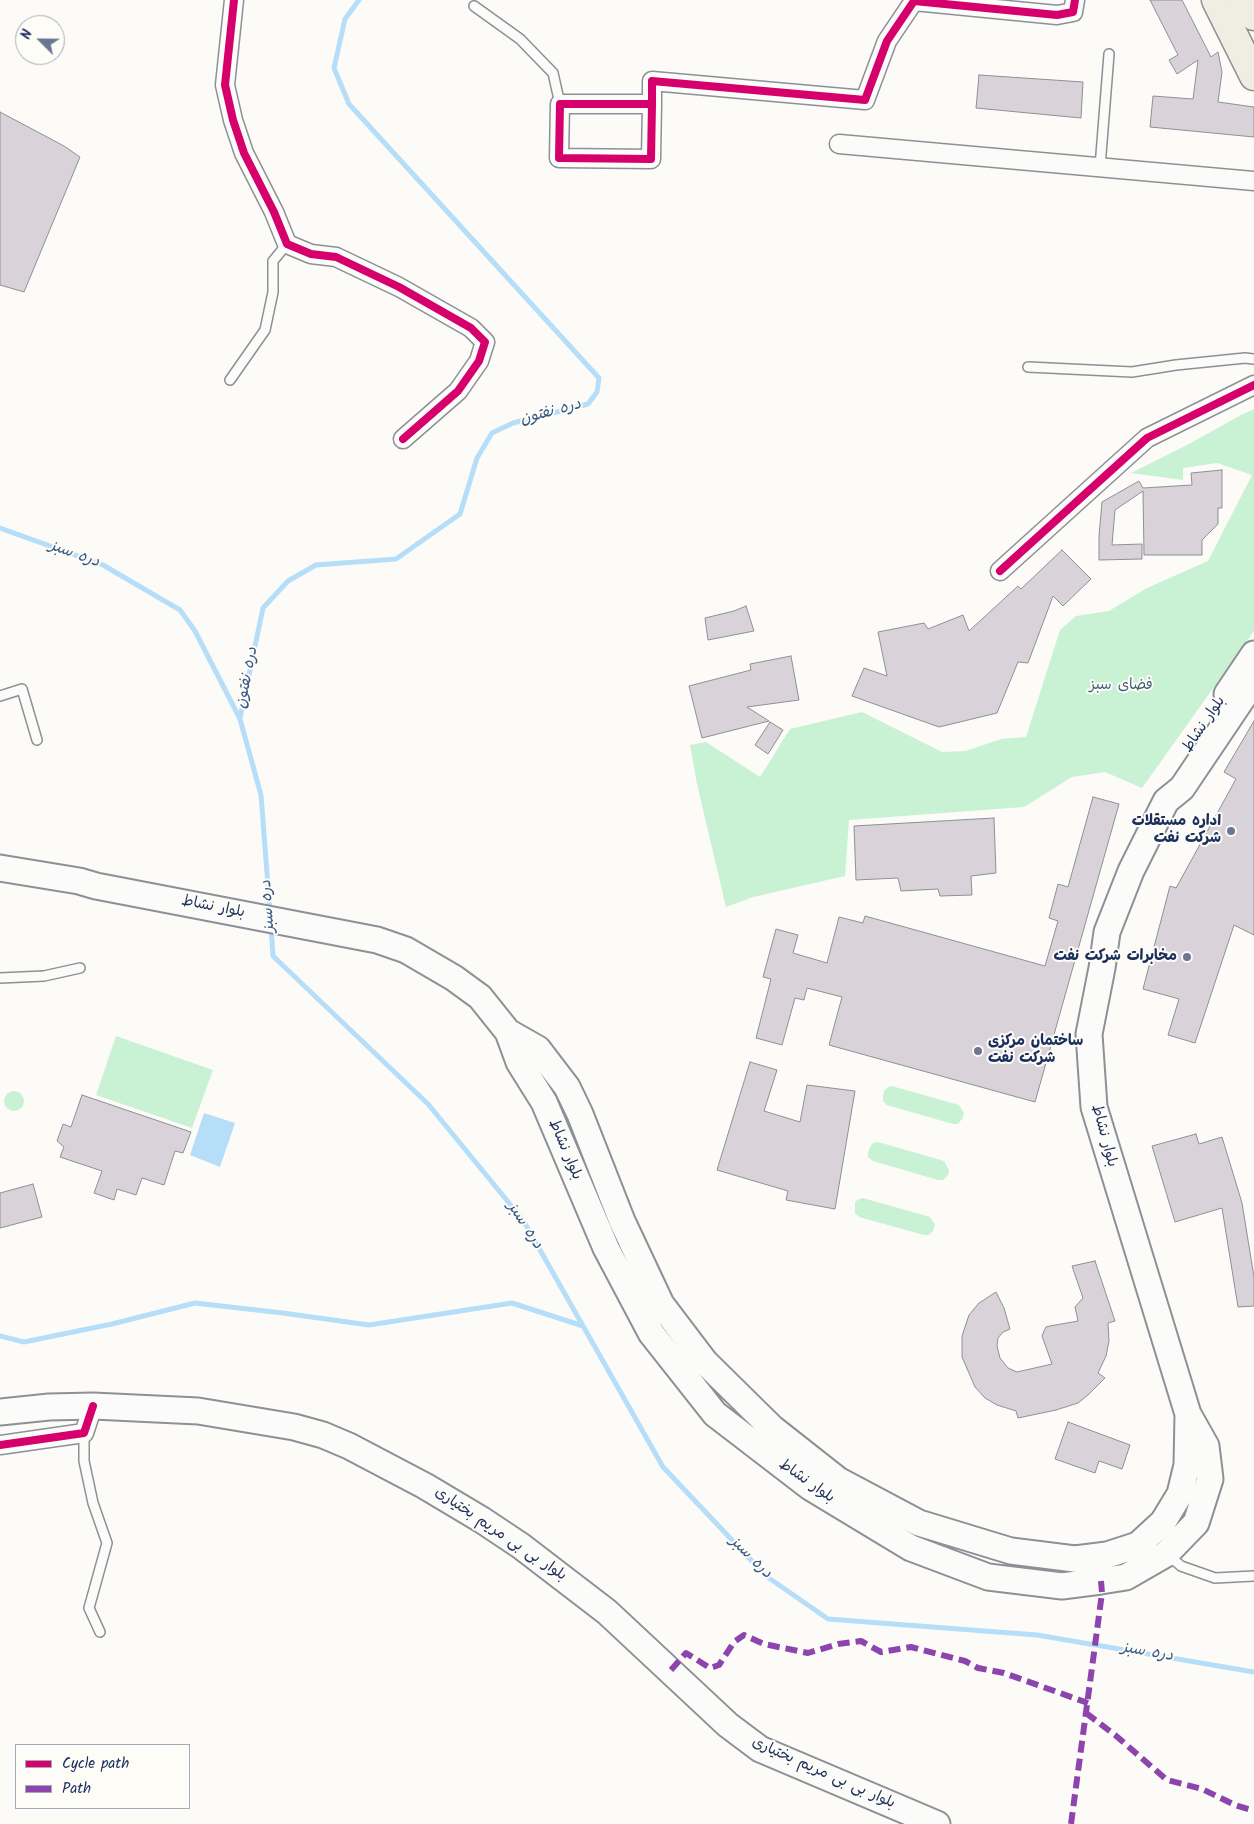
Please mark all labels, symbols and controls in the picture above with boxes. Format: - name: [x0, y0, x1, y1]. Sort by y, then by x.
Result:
- north arrow: [15, 15, 65, 65]
- text: N: [15, 26, 39, 43]
- water label: دره نفتون: [518, 396, 584, 430]
- water label: دره سبز: [46, 537, 102, 573]
- water label: دره نفتون: [233, 646, 263, 710]
- park label: فضای سبز: [1089, 677, 1153, 695]
- street label: بلوار نشاط: [1180, 693, 1230, 757]
- place label: اداره مستقلات شرکت نفت: [1132, 813, 1221, 848]
- marker: اداره مستقلات شرکت نفت: [1225, 825, 1237, 837]
- water label: دره سبز: [258, 879, 280, 933]
- street label: بلوار نشاط: [180, 893, 246, 923]
- place label: مخابرات شرکت نفت: [1054, 948, 1177, 966]
- marker: مخابرات شرکت نفت: [1181, 951, 1193, 963]
- place label: ساختمان مرکزی شرکت نفت: [988, 1033, 1083, 1068]
- marker: ساختمان مرکزی شرکت نفت: [972, 1045, 984, 1057]
- street label: بلوار نشاط: [1086, 1103, 1120, 1169]
- street label: بلوار نشاط: [543, 1117, 585, 1183]
- water label: دره سبز: [502, 1199, 546, 1253]
- street label: بلوار نشاط: [775, 1456, 837, 1508]
- street label: بلوار بی بی مریم بختیاری: [431, 1484, 569, 1586]
- water label: دره سبز: [725, 1533, 775, 1583]
- water label: دره سبز: [1120, 1639, 1174, 1667]
- street label: بلوار بی بی مریم بختیاری: [748, 1734, 898, 1814]
- legend: [15, 1744, 190, 1809]
- text: Cycle path: [62, 1752, 129, 1776]
- text: Path: [62, 1777, 91, 1801]

